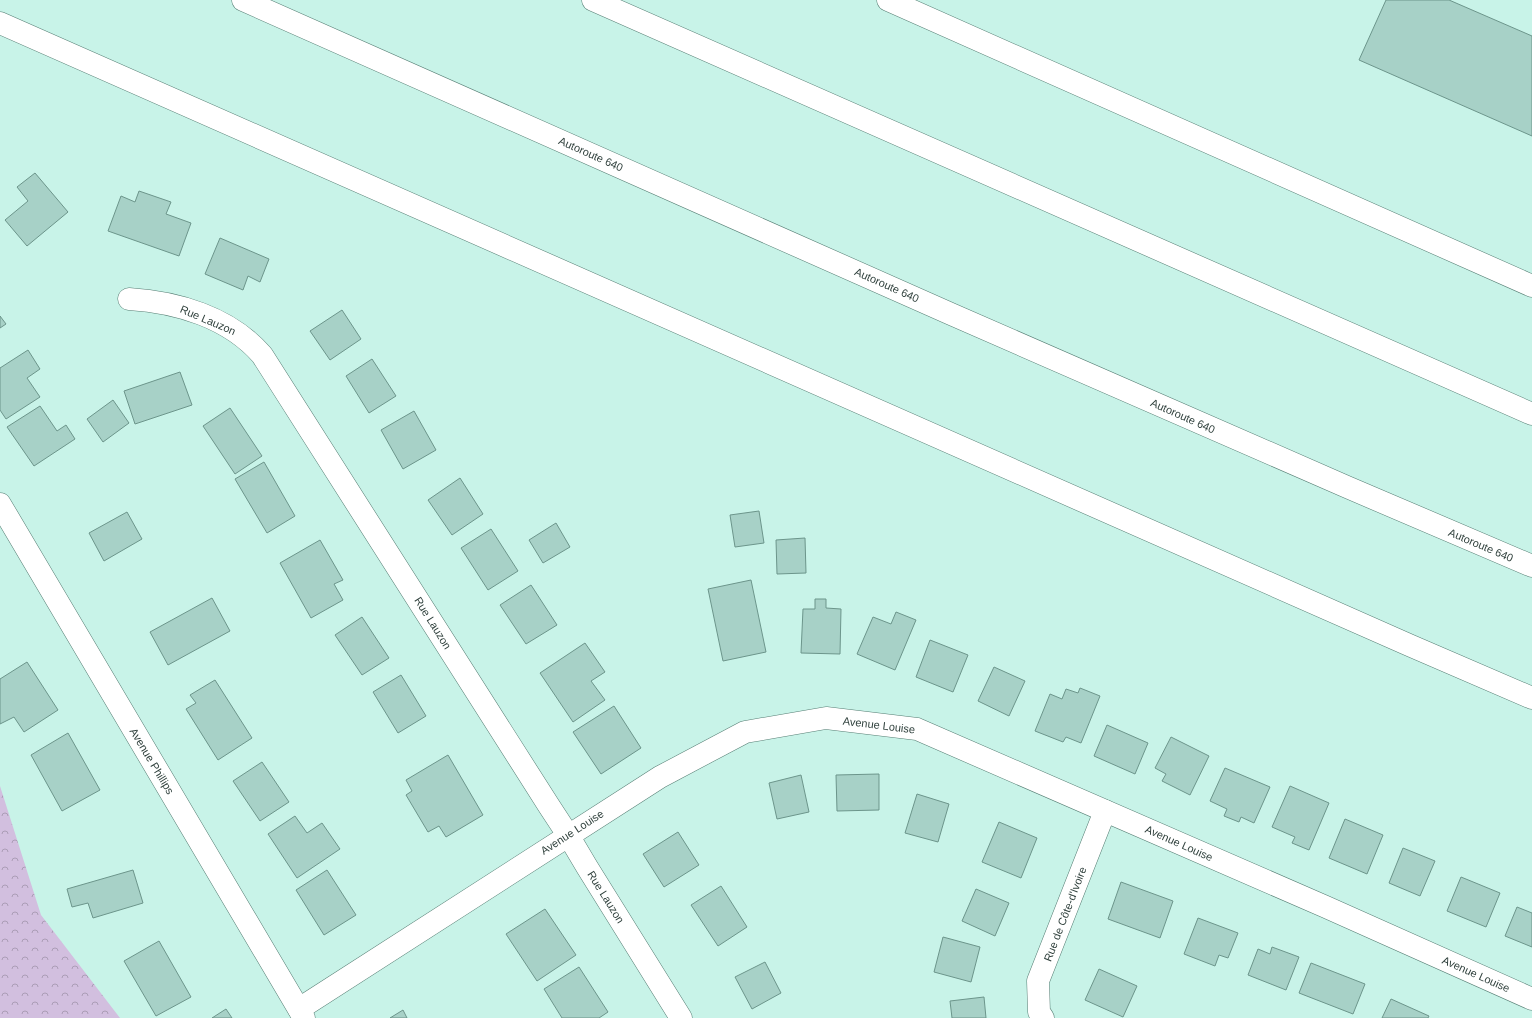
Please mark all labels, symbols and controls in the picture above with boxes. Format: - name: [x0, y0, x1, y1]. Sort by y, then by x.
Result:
- street label: Autoroute 640: [557, 134, 625, 174]
- street label: Autoroute 640: [853, 265, 921, 305]
- street label: Rue Lauzon: [178, 303, 238, 337]
- street label: Autoroute 640: [1149, 396, 1217, 436]
- street label: Autoroute 640: [1447, 526, 1515, 564]
- street label: Rue Lauzon: [412, 595, 454, 651]
- street label: Avenue Louise: [842, 715, 916, 735]
- street label: Avenue Phillips: [128, 726, 177, 797]
- street label: Avenue Louise: [538, 807, 606, 857]
- street label: Avenue Louise: [1143, 823, 1215, 863]
- street label: Rue de Côte-d'Ivoire: [1041, 865, 1089, 963]
- street label: Rue Lauzon: [585, 869, 627, 925]
- street label: Avenue Louise: [1440, 954, 1512, 994]

